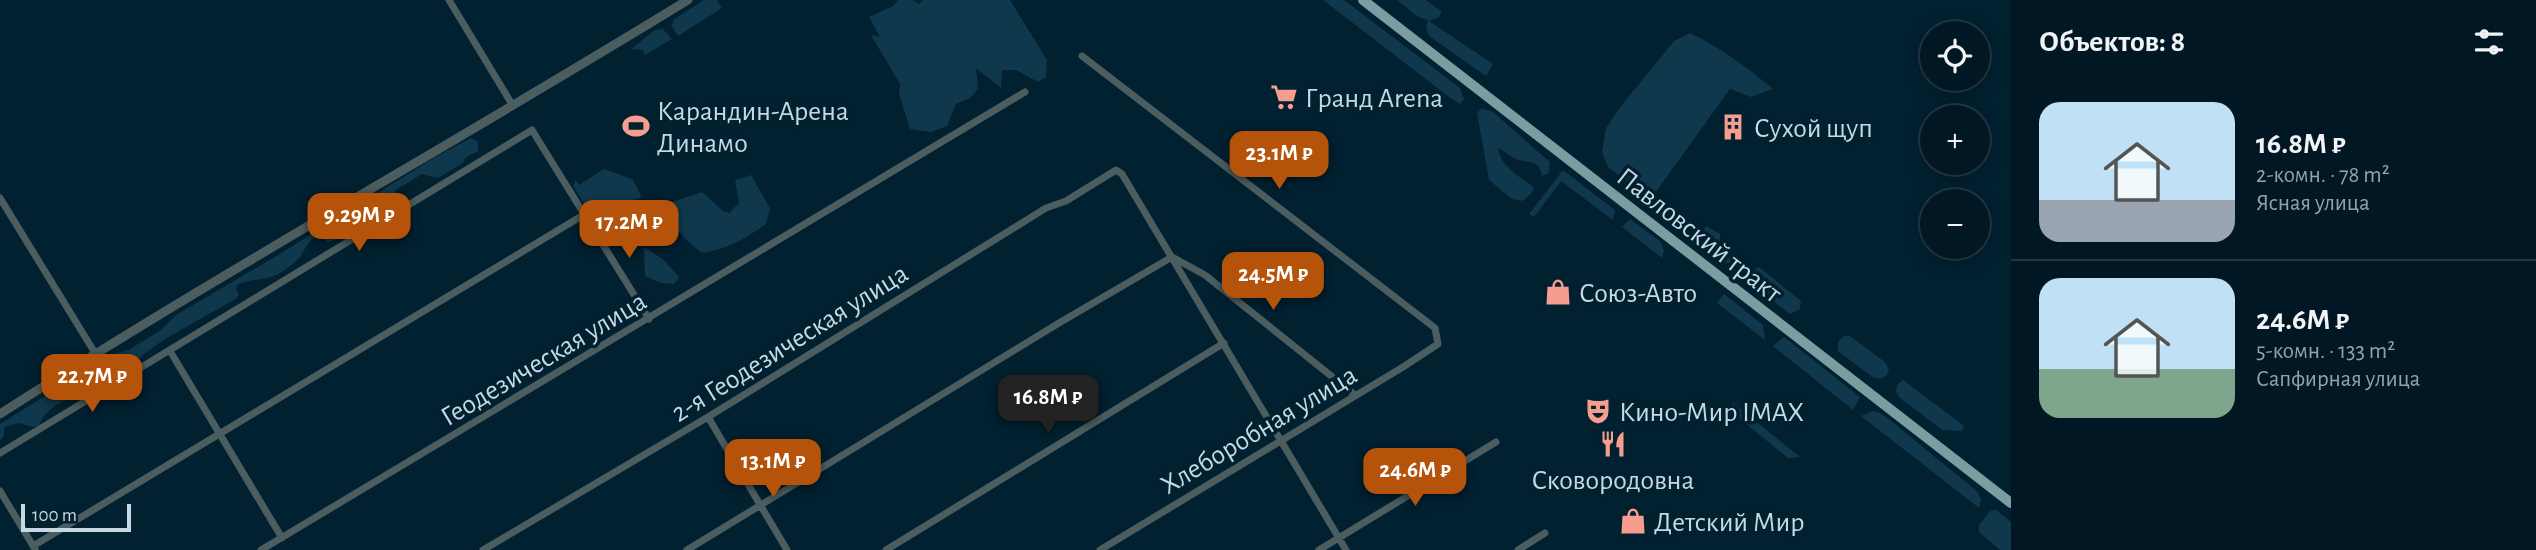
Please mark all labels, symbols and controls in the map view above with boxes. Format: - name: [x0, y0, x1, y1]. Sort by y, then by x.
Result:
- map controls: [1920, 21, 1990, 259]
- button: locate: [1920, 21, 1990, 91]
- icon: filters: [2470, 23, 2508, 61]
- text: Объектов: 8: [2039, 27, 2185, 57]
- supermarket icon: Гранд Arena: [1269, 82, 1299, 112]
- place label: Гранд Arena: [1305, 85, 1443, 113]
- place label: Карандин-Арена Динамо: [657, 98, 849, 158]
- button: +: [1920, 105, 1990, 175]
- sports icon: Карандин-Арена Динамо: [621, 111, 651, 141]
- building icon: Сухой щуп: [1718, 112, 1748, 142]
- place label: Сухой щуп: [1754, 115, 1873, 143]
- text: 16.8M ₽: [2256, 129, 2345, 159]
- icon: home: [2095, 130, 2179, 214]
- pin: 23.1M ₽: [1214, 132, 1344, 191]
- text: 23.1M ₽: [1246, 142, 1312, 165]
- street label: Павловский тракт: [1611, 163, 1787, 309]
- text: 2-комн. · 78 m²: [2256, 164, 2390, 187]
- button: −: [1920, 189, 1990, 259]
- text: Ясная улица: [2256, 192, 2370, 215]
- pin: 9.29M ₽: [294, 194, 424, 253]
- pin: 17.2M ₽: [564, 201, 694, 260]
- text: 9.29M ₽: [324, 204, 394, 227]
- text: 17.2M ₽: [596, 211, 662, 234]
- pin: 24.5M ₽: [1208, 252, 1338, 312]
- street label: 2-я Геодезическая улица: [667, 259, 913, 428]
- text: 24.5M ₽: [1238, 263, 1308, 286]
- shop icon: Союз-Авто: [1543, 277, 1573, 307]
- place label: Союз-Авто: [1579, 280, 1697, 308]
- street label: Геодезическая улица: [436, 287, 652, 432]
- text: 24.6M ₽: [2256, 305, 2349, 335]
- icon: home: [2095, 306, 2179, 390]
- text: 5-комн. · 133 m²: [2256, 340, 2395, 363]
- pin: 22.7M ₽: [27, 354, 157, 414]
- street label: Хлеборобная улица: [1156, 361, 1362, 500]
- text: 22.7M ₽: [57, 365, 127, 388]
- text: Сапфирная улица: [2256, 368, 2420, 391]
- pin: 16.8M ₽: [983, 376, 1113, 435]
- text: 16.8M ₽: [1014, 386, 1082, 409]
- theatre icon: Кино-Мир IMAX: [1583, 396, 1613, 426]
- place label: Кино-Мир IMAX: [1619, 399, 1804, 427]
- restaurant icon: Сковородовна: [1598, 429, 1628, 459]
- pin: 13.1M ₽: [708, 440, 838, 499]
- pin: 24.6M ₽: [1350, 448, 1480, 508]
- text: 13.1M ₽: [741, 450, 805, 473]
- text: 24.6M ₽: [1379, 459, 1451, 482]
- place label: Сковородовна: [1532, 467, 1695, 495]
- scale bar: [21, 501, 131, 533]
- text: 100 m: [32, 506, 77, 525]
- shop icon: Детский Мир: [1618, 506, 1648, 536]
- place label: Детский Мир: [1654, 509, 1804, 537]

